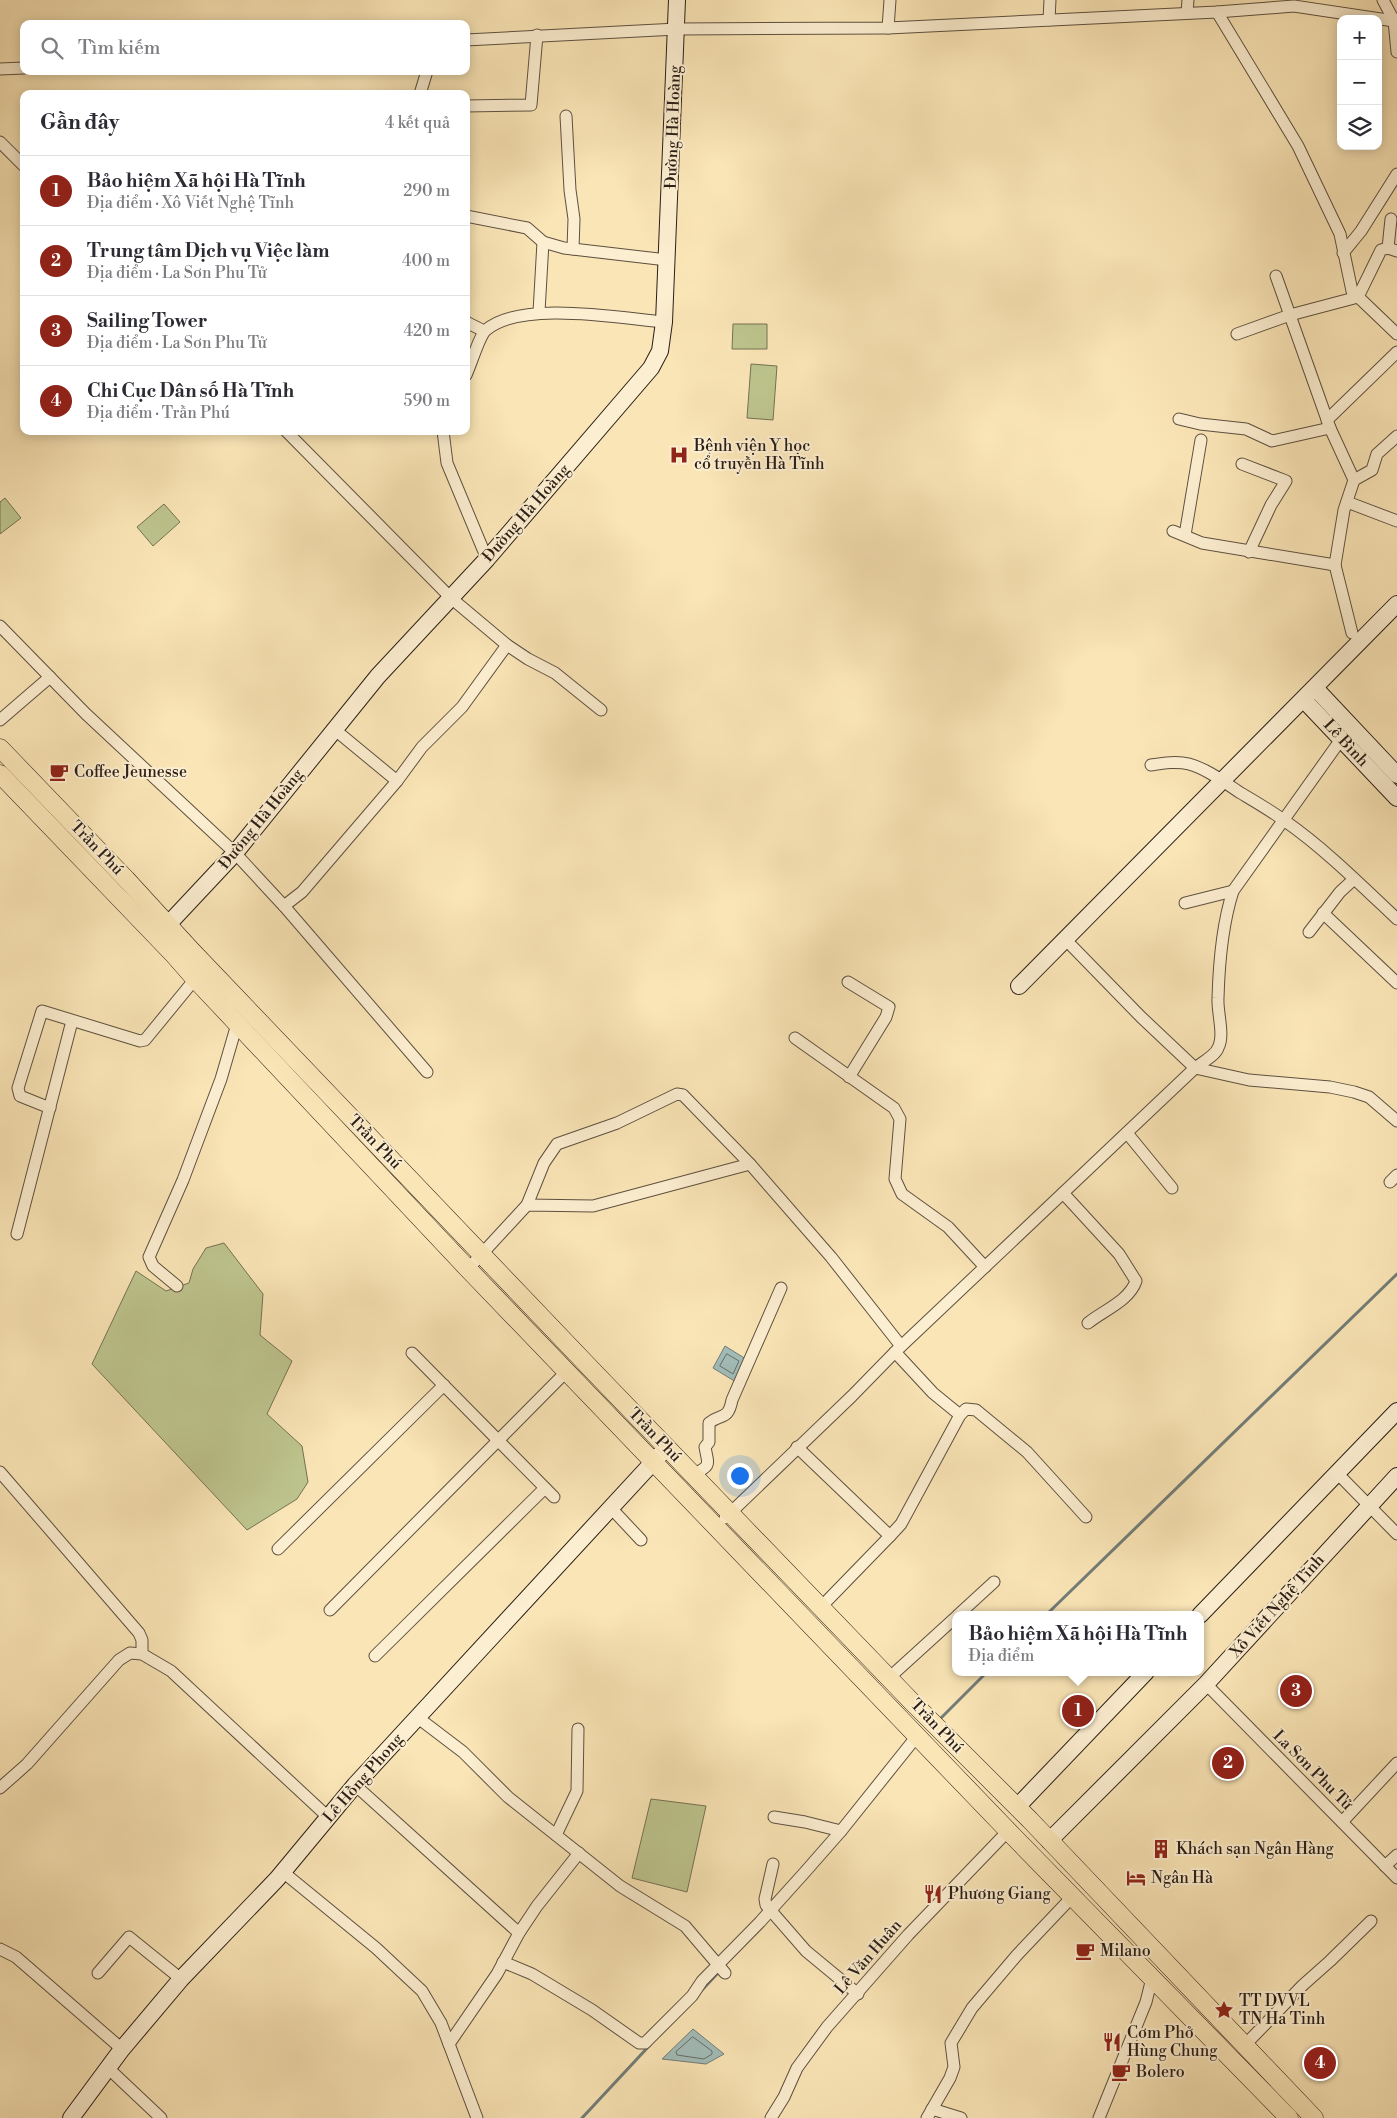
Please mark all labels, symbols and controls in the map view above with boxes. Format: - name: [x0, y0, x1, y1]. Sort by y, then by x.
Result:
- map controls: [1337, 15, 1382, 150]
- button: +: [1337, 15, 1382, 60]
- search box: [20, 20, 470, 75]
- icon: search: [38, 34, 66, 62]
- text: Tìm kiếm: [78, 36, 161, 60]
- button: −: [1337, 60, 1382, 105]
- street label: Đường Hà Hoàng: [661, 64, 685, 189]
- button: layers: [1337, 105, 1382, 150]
- text: Gần đây: [40, 110, 119, 136]
- text: 4 kết quả: [385, 113, 450, 133]
- text: Bảo hiệm Xã hội Hà Tĩnh: [87, 169, 306, 193]
- text: 1: [52, 181, 60, 201]
- text: 290 m: [403, 181, 450, 201]
- text: Địa điểm · Xô Viết Nghệ Tĩnh: [87, 193, 294, 213]
- text: Trung tâm Dịch vụ Việc làm: [87, 239, 330, 263]
- text: 2: [51, 251, 61, 271]
- text: 400 m: [402, 251, 450, 271]
- text: Địa điểm · La Sơn Phu Tử: [87, 263, 267, 283]
- text: Sailing Tower: [87, 309, 207, 333]
- text: 3: [51, 321, 61, 341]
- text: 420 m: [403, 321, 450, 341]
- text: Địa điểm · La Sơn Phu Tử: [87, 333, 267, 353]
- text: Chi Cục Dân số Hà Tĩnh: [87, 379, 294, 403]
- text: 4: [51, 391, 61, 411]
- text: 590 m: [404, 391, 450, 411]
- text: Địa điểm · Trần Phú: [87, 403, 230, 423]
- place label: Bệnh viện Y học cổ truyền Hà Tĩnh: [693, 436, 825, 474]
- hospital icon: Bệnh viện Y học cổ truyền Hà Tĩnh: [668, 444, 690, 466]
- street label: Đường Hà Hoàng: [478, 459, 575, 566]
- street label: Lê Bình: [1319, 715, 1373, 771]
- cafe icon: Coffee Jeunesse: [48, 761, 70, 783]
- place label: Coffee Jeunesse: [74, 762, 187, 782]
- street label: Đường Hà Hoàng: [214, 764, 308, 873]
- street label: Trần Phú: [66, 817, 128, 879]
- street label: Trần Phú: [344, 1111, 406, 1173]
- street label: Trần Phú: [624, 1404, 686, 1466]
- your location: [727, 1463, 753, 1489]
- street label: Xô Viết Nghệ Tĩnh: [1225, 1550, 1329, 1663]
- popup: [952, 1611, 1204, 1676]
- text: Bảo hiệm Xã hội Hà Tĩnh: [969, 1622, 1187, 1646]
- text: Địa điểm: [969, 1646, 1034, 1666]
- pin: 3: [1280, 1672, 1312, 1710]
- pin: 1: [1062, 1692, 1094, 1730]
- street label: Trần Phú: [906, 1695, 968, 1757]
- street label: La Sơn Phu Tử: [1269, 1726, 1358, 1815]
- street label: Lê Hồng Phong: [319, 1729, 408, 1827]
- pin: 2: [1212, 1744, 1244, 1782]
- building icon: Khách sạn Ngân Hàng: [1150, 1838, 1172, 1860]
- place label: Khách sạn Ngân Hàng: [1176, 1839, 1335, 1859]
- hotel icon: Ngân Hà: [1125, 1867, 1147, 1889]
- place label: Ngân Hà: [1151, 1868, 1214, 1888]
- restaurant icon: Phương Giang: [922, 1883, 944, 1905]
- place label: Phương Giang: [948, 1884, 1051, 1904]
- street label: Lê Văn Huân: [830, 1915, 906, 1998]
- cafe icon: Milano: [1074, 1940, 1096, 1962]
- place label: Milano: [1100, 1941, 1151, 1961]
- place label: TT DVVL TN Ha Tinh: [1239, 1991, 1326, 2029]
- place icon: TT DVVL TN Ha Tinh: [1213, 1999, 1235, 2021]
- place label: Cơm Phở Hùng Chung: [1127, 2023, 1218, 2061]
- restaurant icon: Cơm Phở Hùng Chung: [1101, 2031, 1123, 2053]
- pin: 4: [1304, 2044, 1336, 2082]
- cafe icon: Bolero: [1110, 2061, 1132, 2083]
- place label: Bolero: [1135, 2062, 1185, 2082]

